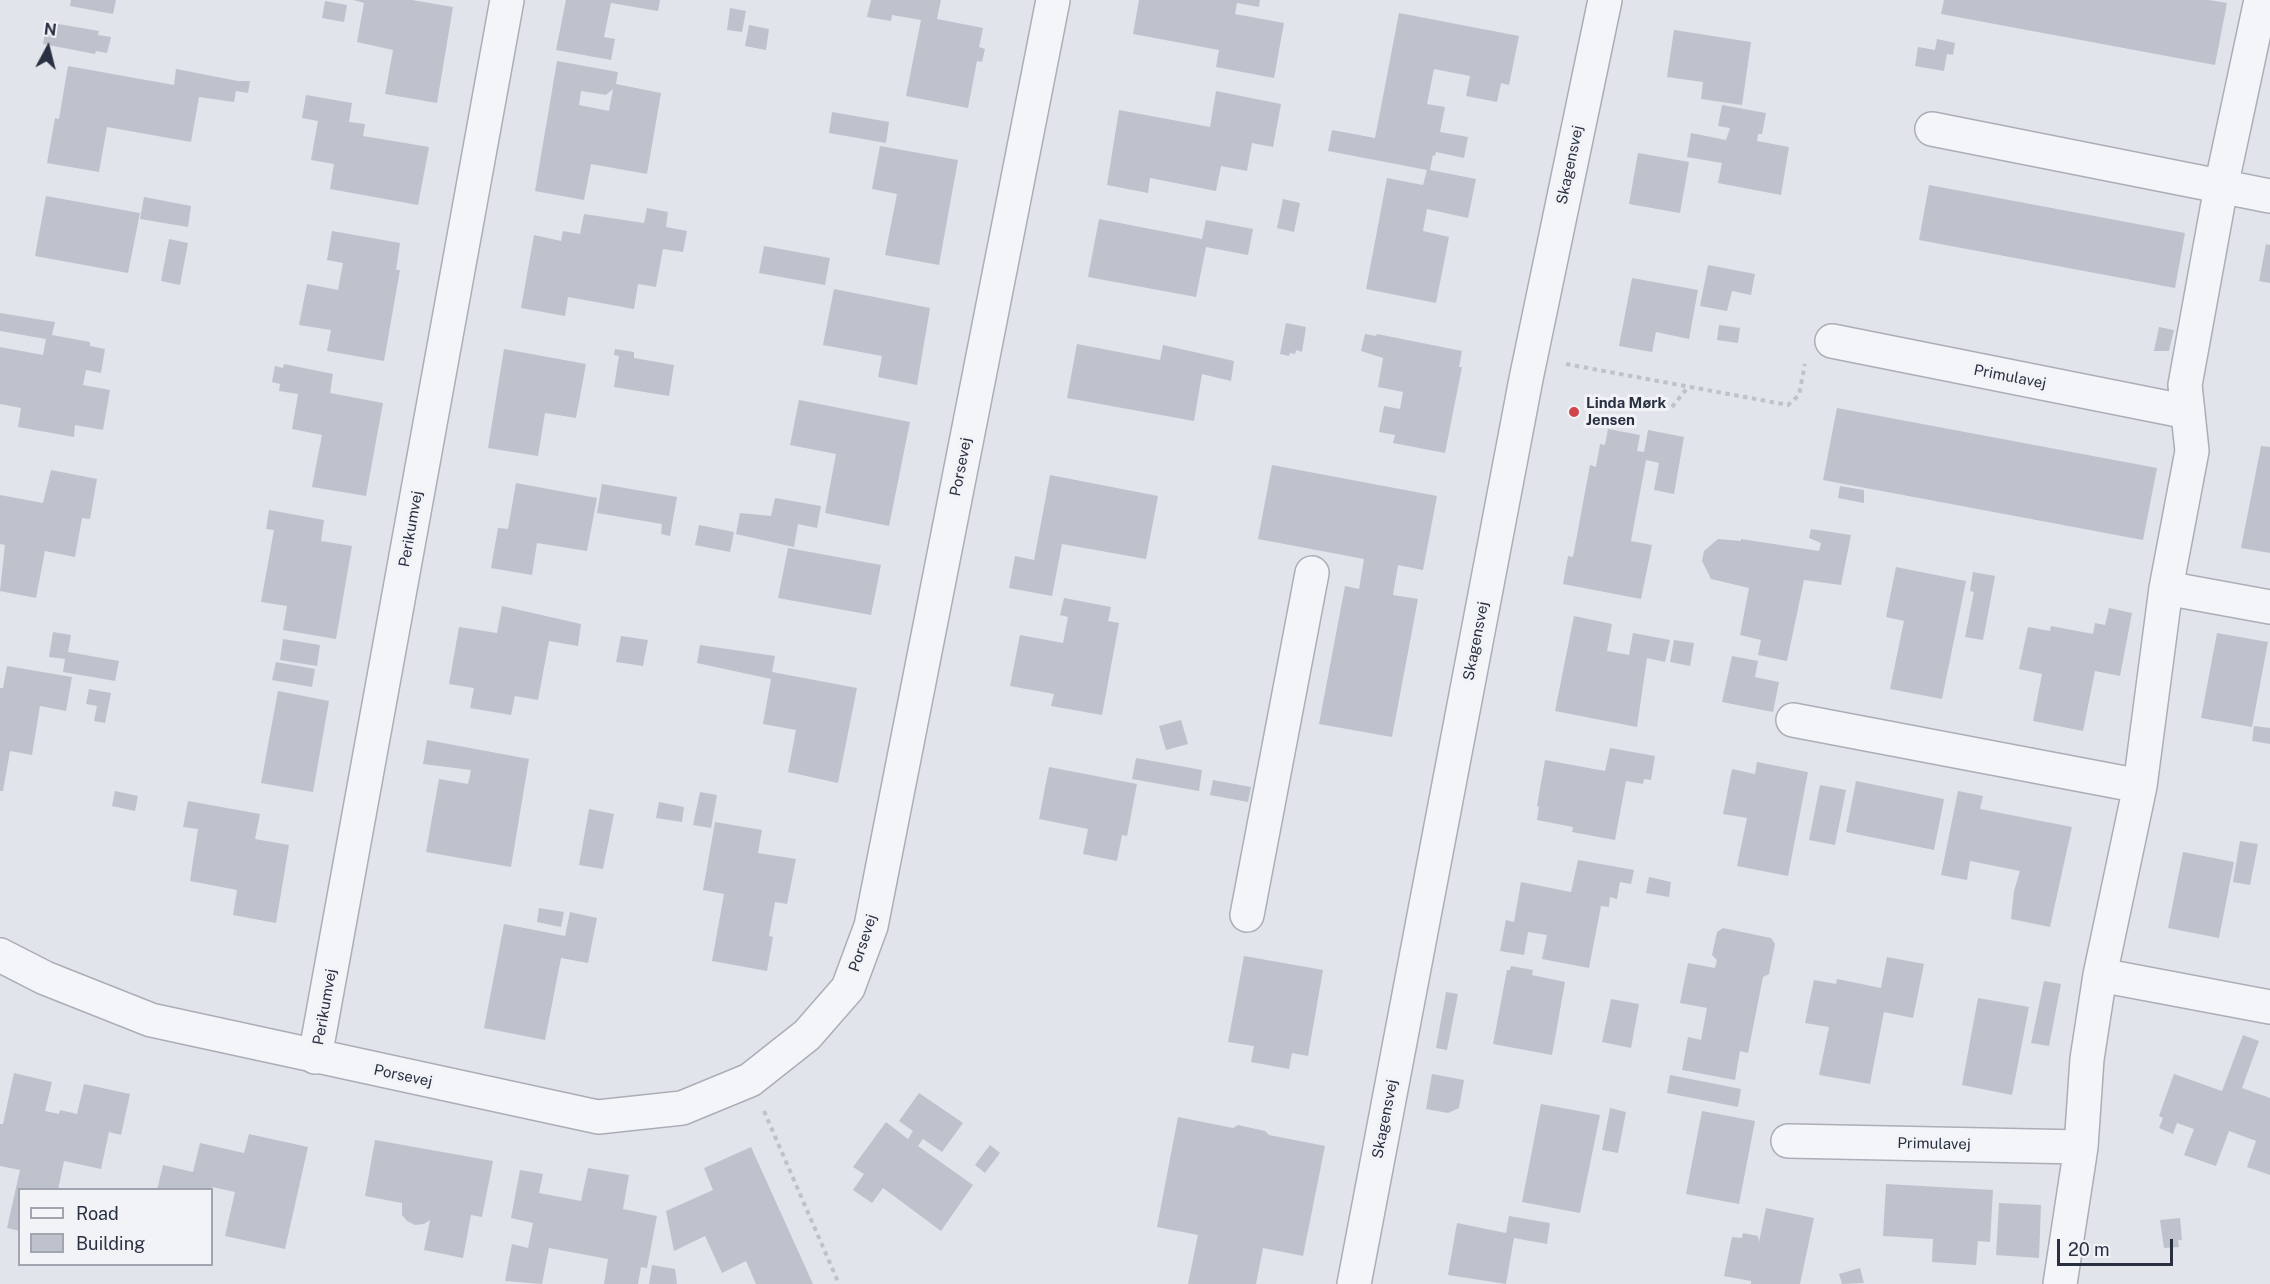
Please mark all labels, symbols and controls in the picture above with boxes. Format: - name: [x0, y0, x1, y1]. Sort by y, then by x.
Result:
- north arrow: [18, 18, 78, 78]
- text: N: [43, 19, 58, 40]
- street label: Skagensvej: [1553, 124, 1587, 206]
- street label: Primulavej: [1972, 361, 2048, 393]
- place label: Linda Mørk Jensen: [1586, 394, 1666, 429]
- marker: Linda Mørk Jensen: [1567, 405, 1581, 419]
- street label: Porsevej: [946, 436, 976, 498]
- street label: Perikumvej: [395, 489, 427, 569]
- street label: Skagensvej: [1460, 600, 1492, 682]
- street label: Porsevej: [845, 912, 881, 974]
- street label: Perikumvej: [309, 967, 341, 1047]
- street label: Porsevej: [372, 1061, 434, 1091]
- street label: Skagensvej: [1369, 1078, 1401, 1160]
- street label: Primulavej: [1897, 1134, 1971, 1154]
- legend: [18, 1188, 213, 1266]
- text: Road: [76, 1203, 119, 1224]
- scale bar: [2060, 1227, 2176, 1265]
- text: Building: [76, 1233, 145, 1254]
- text: 20 m: [2068, 1239, 2110, 1260]

